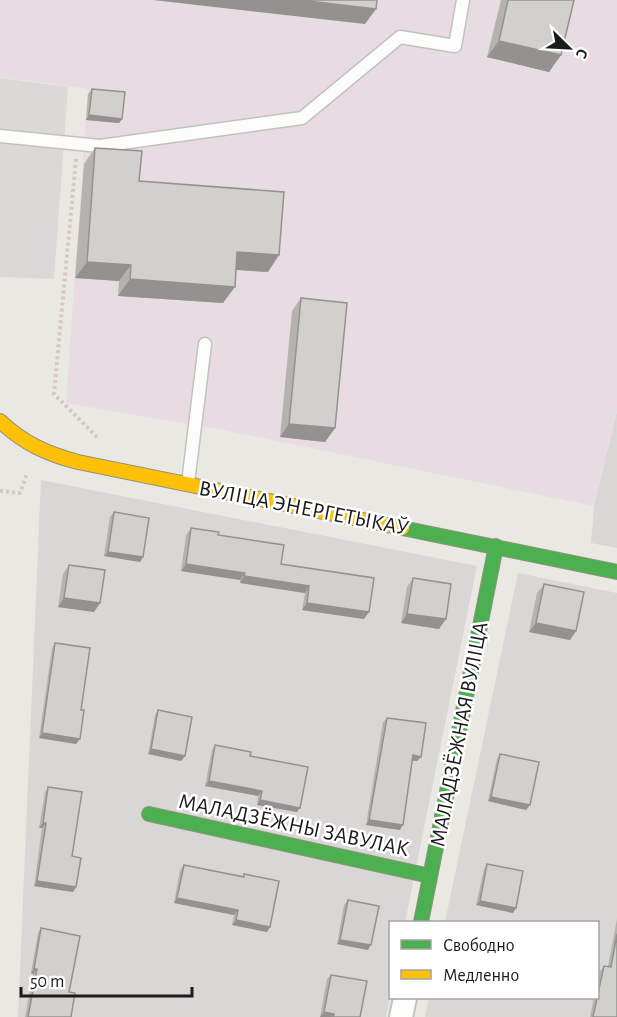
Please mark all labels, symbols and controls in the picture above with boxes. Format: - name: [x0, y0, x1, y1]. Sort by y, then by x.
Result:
- north arrow: [539, 18, 599, 78]
- text: С: [573, 46, 591, 61]
- street label: ВУЛІЦА ЭНЕРГЕТЫКАЎ: [197, 477, 411, 539]
- street label: МАЛАДЗЁЖНАЯ ВУЛІЦА: [426, 620, 492, 848]
- street label: МАЛАДЗЁЖНЫ ЗАВУЛАК: [177, 790, 411, 860]
- legend: [389, 921, 599, 999]
- text: Свободно: [443, 936, 515, 955]
- scale bar: [21, 960, 192, 998]
- text: Медленно: [443, 967, 519, 985]
- text: 50 m: [30, 973, 64, 991]

